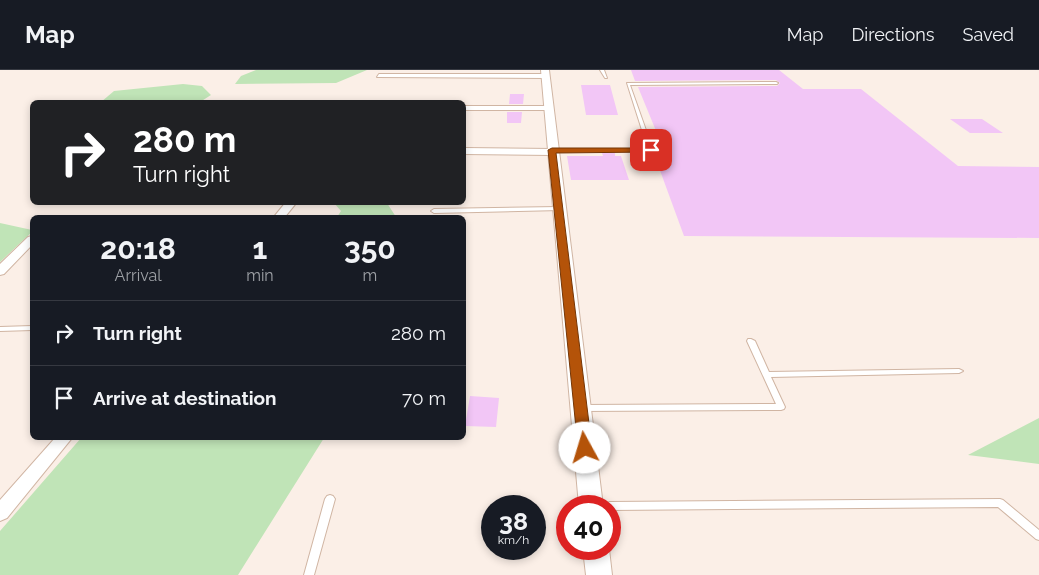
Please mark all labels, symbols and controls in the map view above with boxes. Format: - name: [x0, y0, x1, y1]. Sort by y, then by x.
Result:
- text: Map: [25, 20, 75, 49]
- text: Map: [787, 24, 823, 45]
- text: Directions: [851, 24, 935, 45]
- text: Saved: [963, 24, 1014, 45]
- text: 280 m: [133, 119, 236, 160]
- icon: right: [50, 120, 115, 185]
- pin: [630, 129, 672, 171]
- icon: arrive: [637, 136, 665, 164]
- text: Turn right: [133, 161, 230, 187]
- text: 20:18: [100, 231, 176, 266]
- text: 1: [253, 231, 267, 266]
- text: 350: [344, 231, 396, 266]
- text: Arrival: [115, 266, 162, 285]
- text: min: [246, 266, 274, 285]
- text: m: [362, 266, 377, 285]
- icon: right: [50, 319, 78, 347]
- text: Turn right: [93, 322, 182, 344]
- text: 280 m: [391, 322, 446, 344]
- icon: arrive: [50, 384, 78, 412]
- text: Arrive at destination: [93, 387, 277, 409]
- text: 70 m: [402, 387, 446, 409]
- position arrow: [558, 421, 610, 473]
- speed limit sign: 40: [556, 495, 621, 560]
- text: 38: [499, 506, 528, 536]
- text: km/h: [498, 533, 529, 547]

